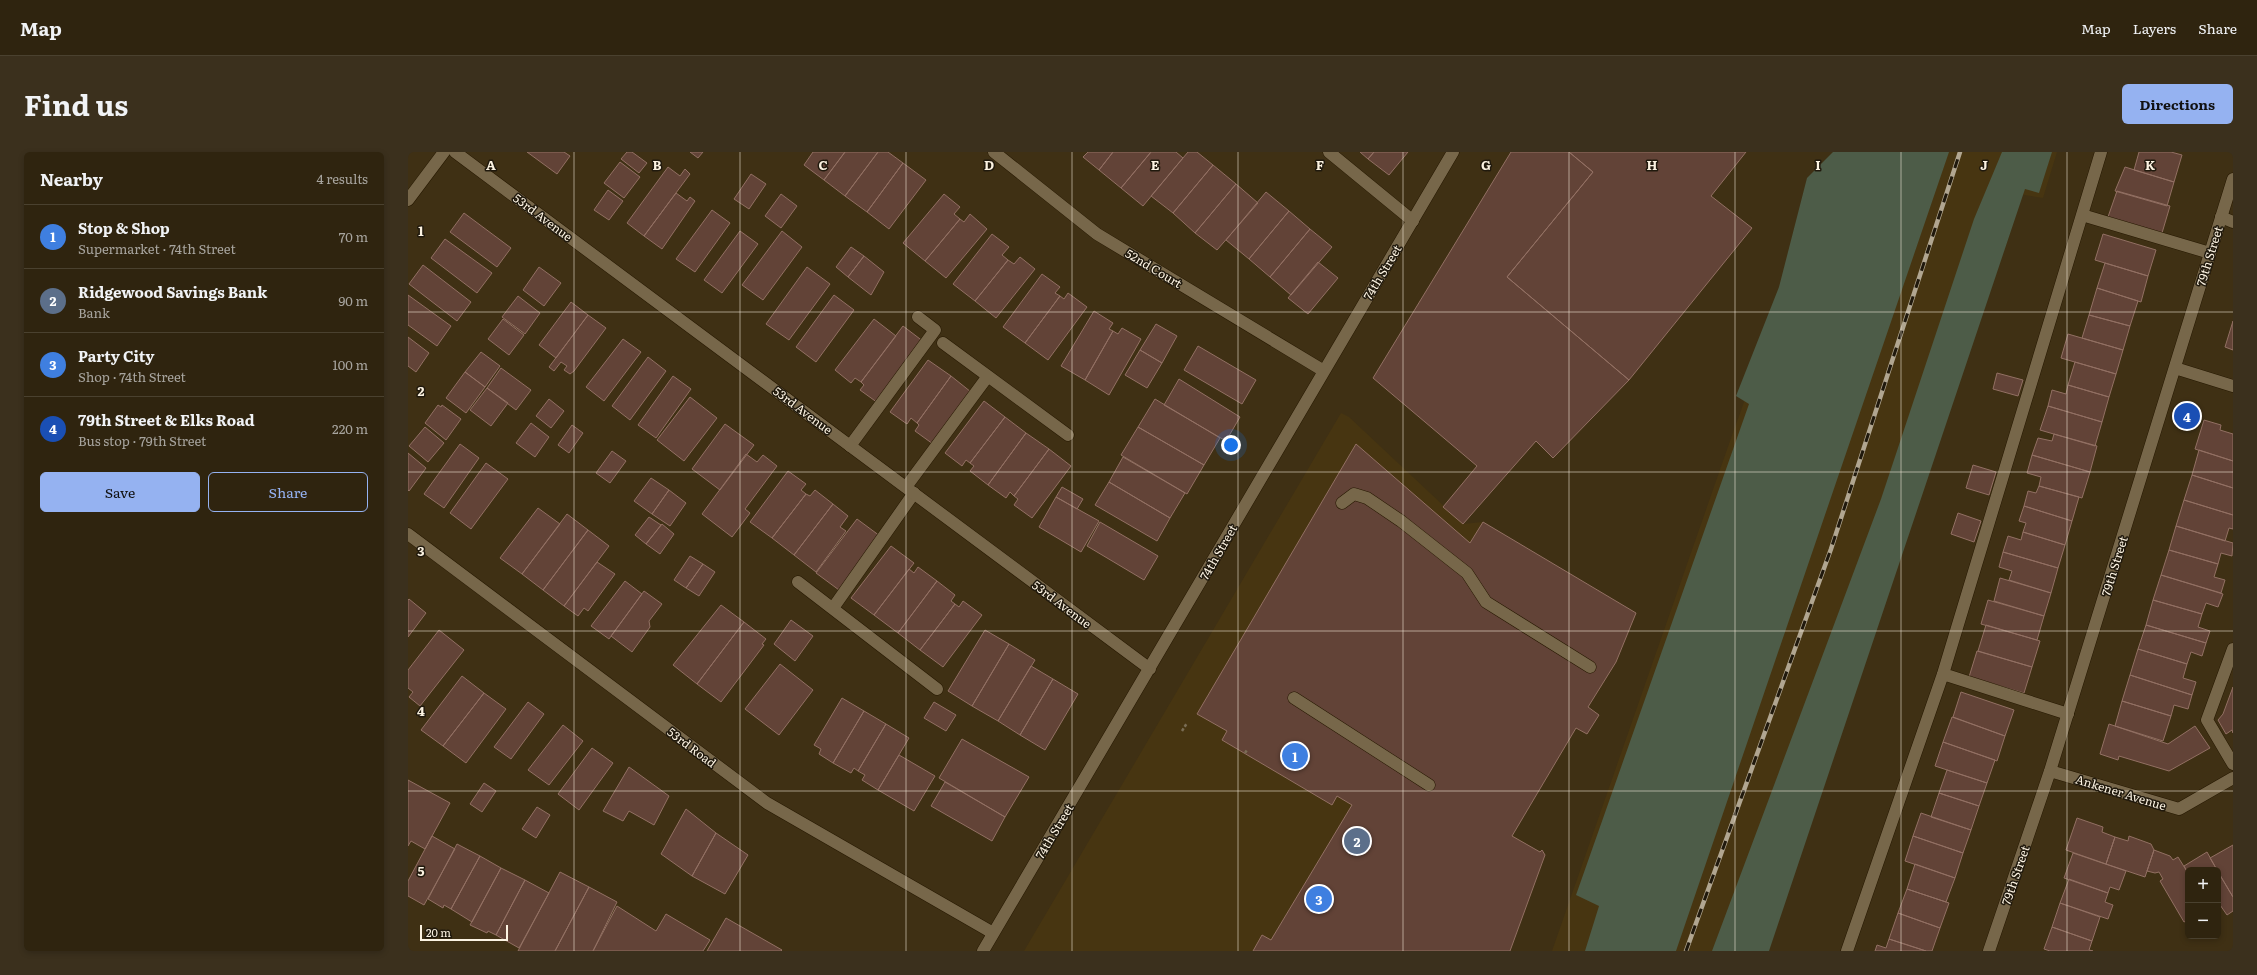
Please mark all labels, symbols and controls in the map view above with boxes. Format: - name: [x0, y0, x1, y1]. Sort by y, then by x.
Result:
- text: Map: [20, 14, 62, 42]
- text: Map: [2081, 18, 2111, 38]
- text: Layers: [2133, 18, 2176, 38]
- text: Share: [2198, 18, 2237, 38]
- text: Find us: [24, 83, 128, 125]
- button: Directions: [2122, 84, 2233, 124]
- text: A: [486, 155, 496, 174]
- text: B: [653, 155, 662, 174]
- text: C: [818, 155, 828, 174]
- text: D: [984, 155, 994, 174]
- text: E: [1151, 155, 1160, 174]
- text: F: [1316, 155, 1324, 174]
- text: G: [1481, 155, 1491, 174]
- text: H: [1647, 155, 1658, 174]
- text: I: [1815, 155, 1821, 174]
- text: J: [1980, 155, 1988, 174]
- text: K: [2145, 155, 2156, 174]
- text: Nearby: [40, 166, 103, 191]
- text: 4 results: [317, 169, 368, 188]
- street label: 53rd Avenue: [510, 189, 576, 245]
- text: Stop & Shop: [78, 216, 170, 239]
- text: 1: [418, 221, 424, 240]
- street label: 79th Street: [2191, 224, 2227, 288]
- text: 1: [50, 227, 56, 246]
- text: 70 m: [339, 227, 368, 246]
- text: Supermarket · 74th Street: [78, 239, 236, 258]
- street label: 74th Street: [1358, 241, 1406, 303]
- street label: 52nd Court: [1122, 244, 1186, 292]
- text: Ridgewood Savings Bank: [78, 280, 267, 303]
- text: 2: [50, 291, 56, 310]
- text: 90 m: [338, 291, 368, 310]
- text: Bank: [78, 303, 110, 322]
- text: Party City: [78, 344, 154, 367]
- text: 3: [49, 355, 57, 374]
- text: 100 m: [332, 355, 368, 374]
- text: Shop · 74th Street: [78, 367, 186, 386]
- text: 2: [418, 381, 425, 400]
- street label: 53rd Avenue: [770, 382, 836, 438]
- pin: 4: [2174, 401, 2200, 431]
- text: 79th Street & Elks Road: [78, 408, 255, 431]
- text: 4: [49, 419, 57, 438]
- text: 220 m: [332, 419, 368, 438]
- text: Bus stop · 79th Street: [78, 431, 206, 450]
- your location: [1221, 435, 1241, 455]
- button: Save: [40, 472, 200, 512]
- button: Share: [208, 472, 368, 512]
- street label: 74th Street: [1195, 521, 1241, 583]
- street label: 79th Street: [2096, 534, 2132, 598]
- text: 3: [417, 541, 425, 560]
- street label: 53rd Avenue: [1029, 576, 1095, 632]
- text: 4: [417, 701, 425, 720]
- street label: 53rd Road: [664, 723, 721, 772]
- pin: 1: [1282, 741, 1308, 771]
- street label: Ankener Avenue: [2073, 770, 2169, 814]
- street label: 74th Street: [1030, 800, 1078, 862]
- pin: 2: [1344, 826, 1370, 856]
- street label: 79th Street: [1996, 843, 2034, 907]
- text: 5: [417, 861, 425, 880]
- map controls: [2185, 867, 2221, 939]
- button: +: [2185, 867, 2221, 903]
- pin: 3: [1306, 884, 1332, 914]
- button: −: [2185, 903, 2221, 939]
- scale bar: [420, 923, 508, 942]
- text: 20 m: [426, 924, 451, 940]

